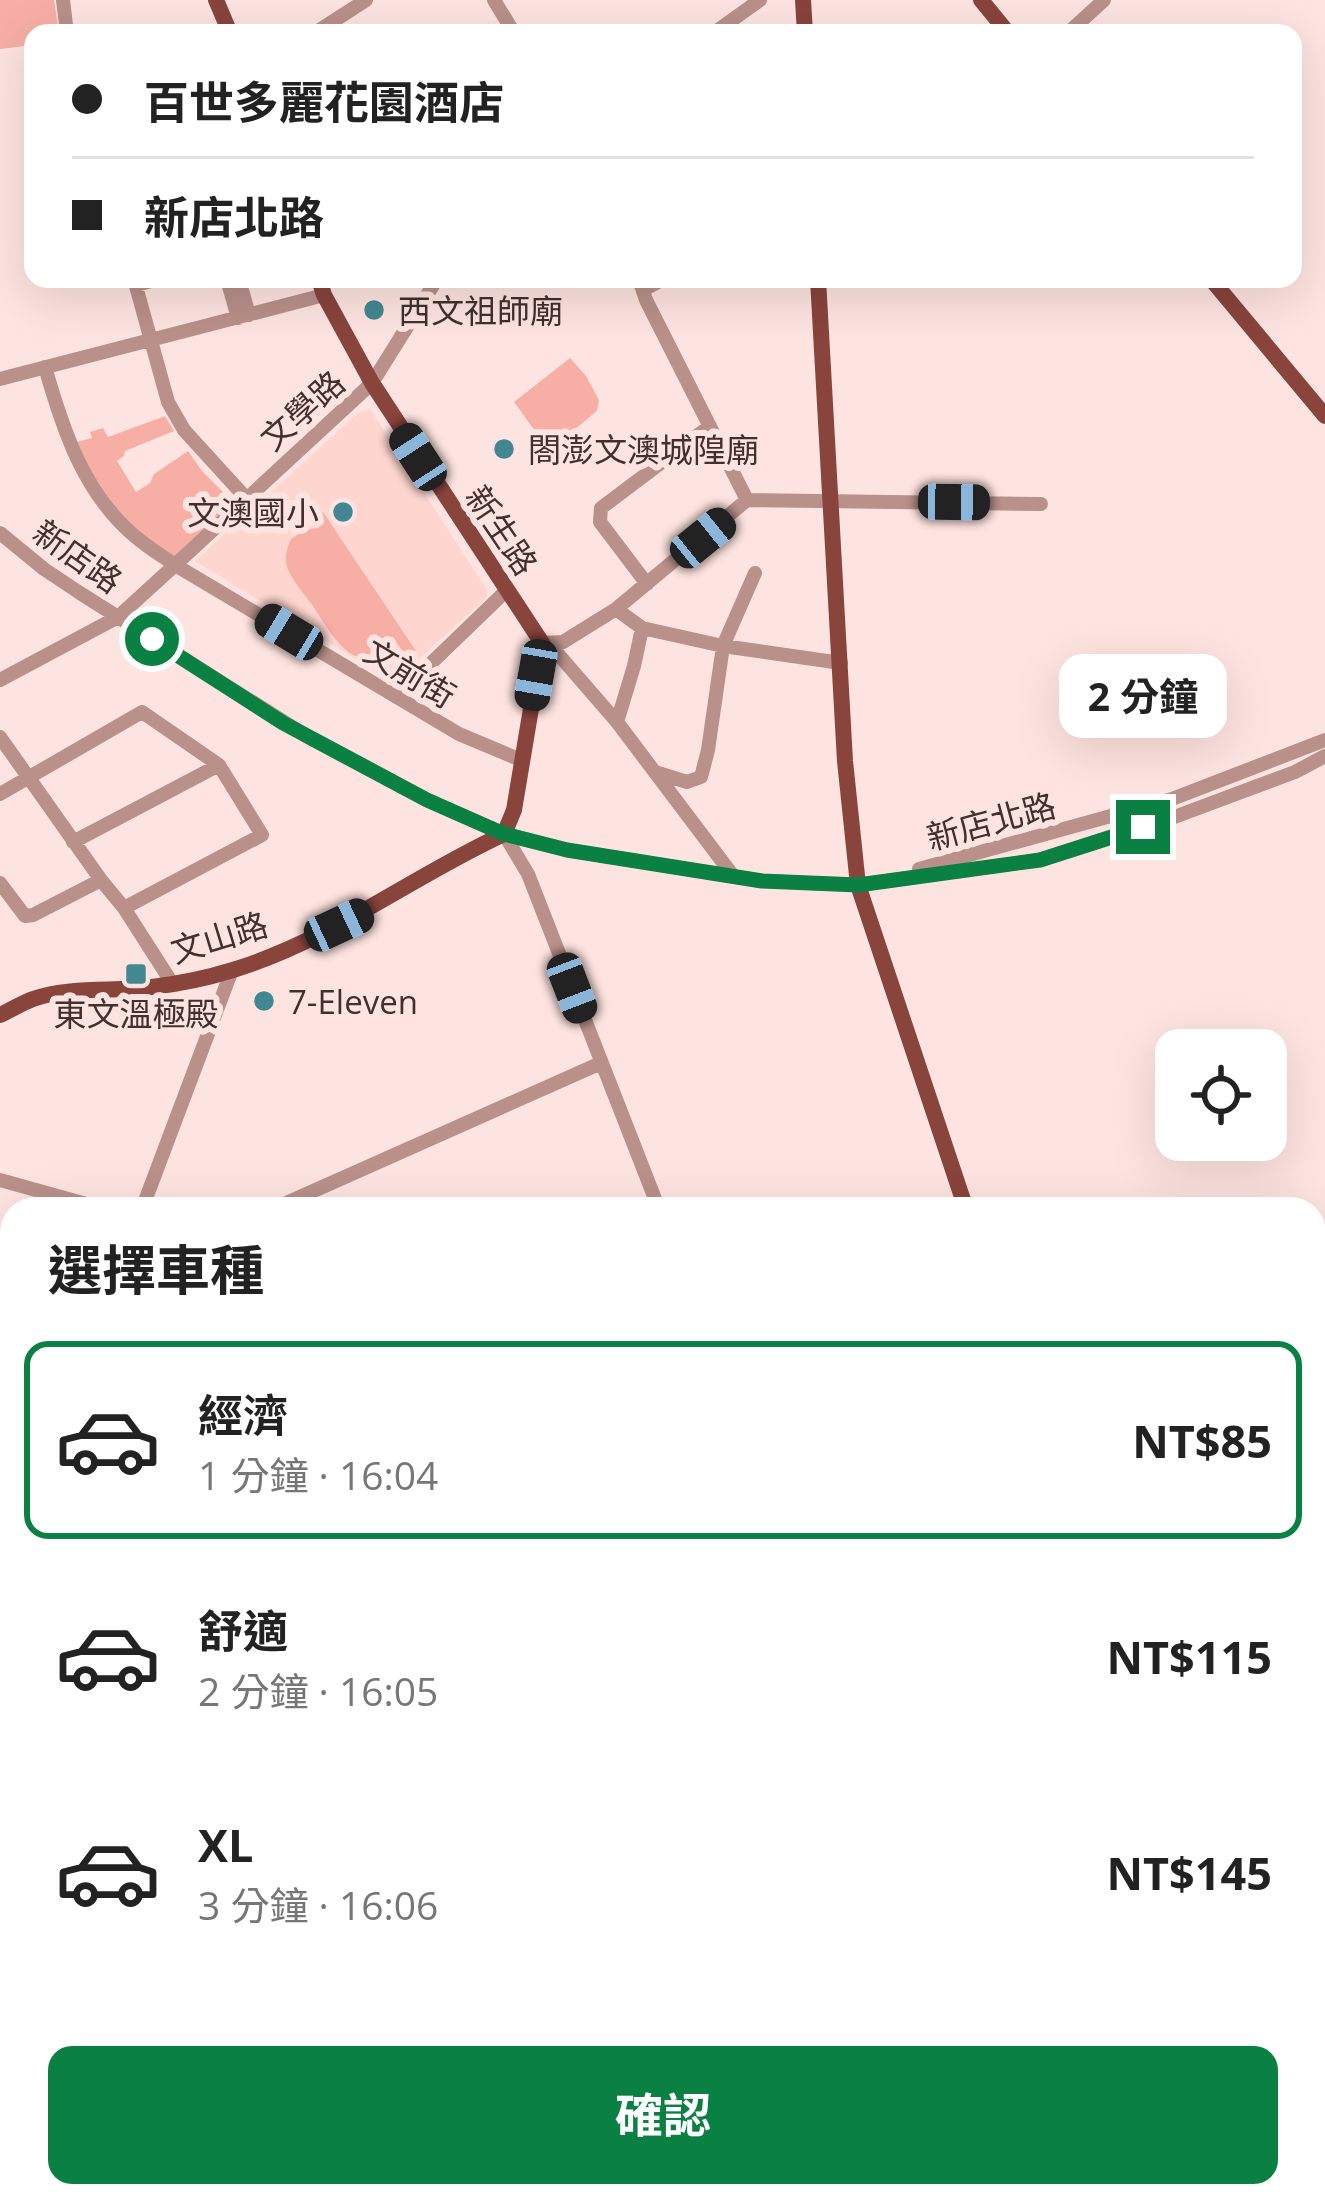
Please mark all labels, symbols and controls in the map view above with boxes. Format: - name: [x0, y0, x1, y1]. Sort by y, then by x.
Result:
- text: 百世多麗花園酒店: [144, 71, 504, 132]
- text: 新店北路: [144, 186, 324, 247]
- place label: 西文祖師廟: [398, 288, 563, 333]
- marker: 西文祖師廟: [361, 297, 387, 323]
- street label: 文學路: [250, 360, 354, 460]
- car: [383, 417, 453, 497]
- place label: 閤澎文澳城隍廟: [528, 427, 759, 472]
- marker: 閤澎文澳城隍廟: [491, 436, 517, 462]
- street label: 新生路: [456, 476, 548, 584]
- car: [918, 483, 990, 521]
- place label: 文澳國小: [187, 490, 319, 535]
- marker: 文澳國小: [330, 499, 356, 525]
- car: [664, 501, 742, 575]
- street label: 新店路: [25, 509, 131, 603]
- car: [249, 598, 329, 666]
- route start: [125, 612, 179, 666]
- street label: 文前街: [356, 628, 464, 718]
- car: [512, 636, 560, 714]
- callout: 2 分鐘: [1059, 653, 1227, 737]
- text: 2 分鐘: [1088, 669, 1198, 722]
- street label: 新店北路: [921, 782, 1061, 860]
- route end: [1116, 800, 1170, 854]
- car: [299, 893, 379, 957]
- street label: 文山路: [165, 901, 273, 973]
- car: [542, 948, 602, 1028]
- marker: 東文溫極殿: [123, 961, 149, 987]
- place label: 7-Eleven: [288, 979, 418, 1024]
- marker: 7-Eleven: [251, 988, 277, 1014]
- place label: 東文溫極殿: [54, 991, 219, 1036]
- map controls: [1155, 1029, 1287, 1161]
- button: locate: [1155, 1029, 1287, 1161]
- text: 選擇車種: [48, 1232, 264, 1306]
- text: 經濟: [198, 1384, 288, 1445]
- icon: car: [54, 1386, 162, 1494]
- text: NT$85: [1132, 1410, 1272, 1471]
- text: 1 分鐘 · 16:04: [198, 1448, 438, 1501]
- text: 舒適: [198, 1600, 288, 1661]
- icon: car: [54, 1602, 162, 1710]
- text: NT$115: [1106, 1626, 1272, 1687]
- text: 2 分鐘 · 16:05: [198, 1664, 438, 1717]
- text: XL: [198, 1814, 253, 1875]
- icon: car: [54, 1818, 162, 1926]
- text: NT$145: [1106, 1842, 1272, 1903]
- text: 3 分鐘 · 16:06: [198, 1878, 438, 1931]
- button: 確認: [48, 2046, 1278, 2184]

